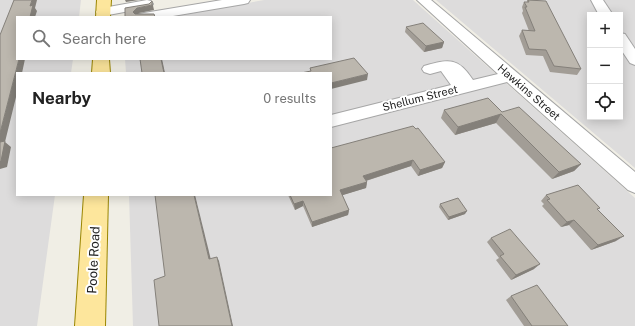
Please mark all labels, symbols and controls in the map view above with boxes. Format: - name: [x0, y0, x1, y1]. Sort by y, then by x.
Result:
- map controls: [587, 12, 623, 120]
- button: +: [587, 12, 623, 48]
- search box: [16, 16, 332, 60]
- icon: search: [30, 27, 52, 49]
- text: Search here: [62, 30, 146, 47]
- button: −: [587, 48, 623, 84]
- street label: Hawkins Street: [495, 62, 563, 122]
- street label: Shellum Street: [381, 83, 459, 113]
- button: locate: [587, 84, 623, 120]
- text: Nearby: [32, 88, 91, 108]
- text: 0 results: [263, 91, 316, 106]
- street label: Poole Road: [84, 226, 103, 294]

